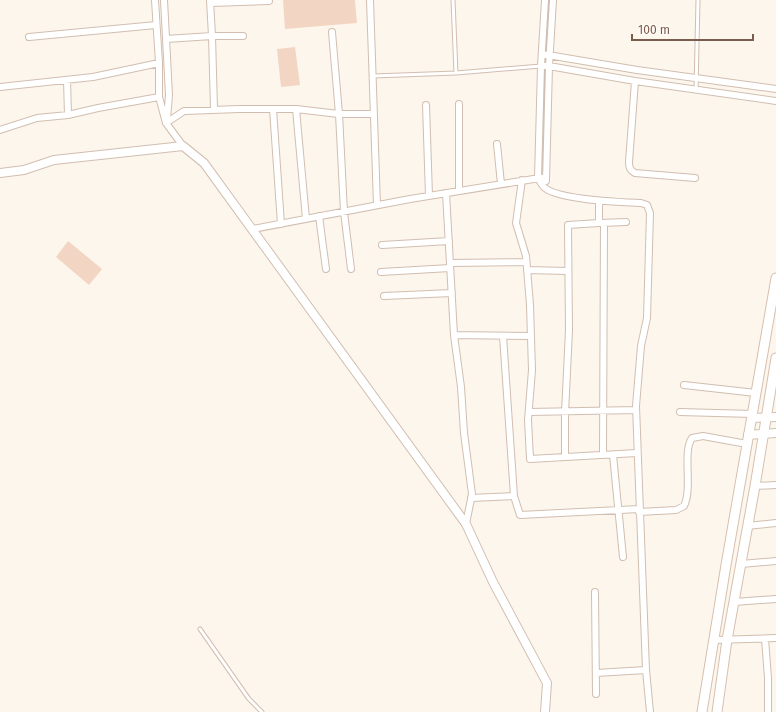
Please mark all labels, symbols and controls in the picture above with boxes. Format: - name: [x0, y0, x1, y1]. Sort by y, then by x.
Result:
- scale bar: [632, 16, 753, 42]
- text: 100 m: [638, 23, 670, 37]

